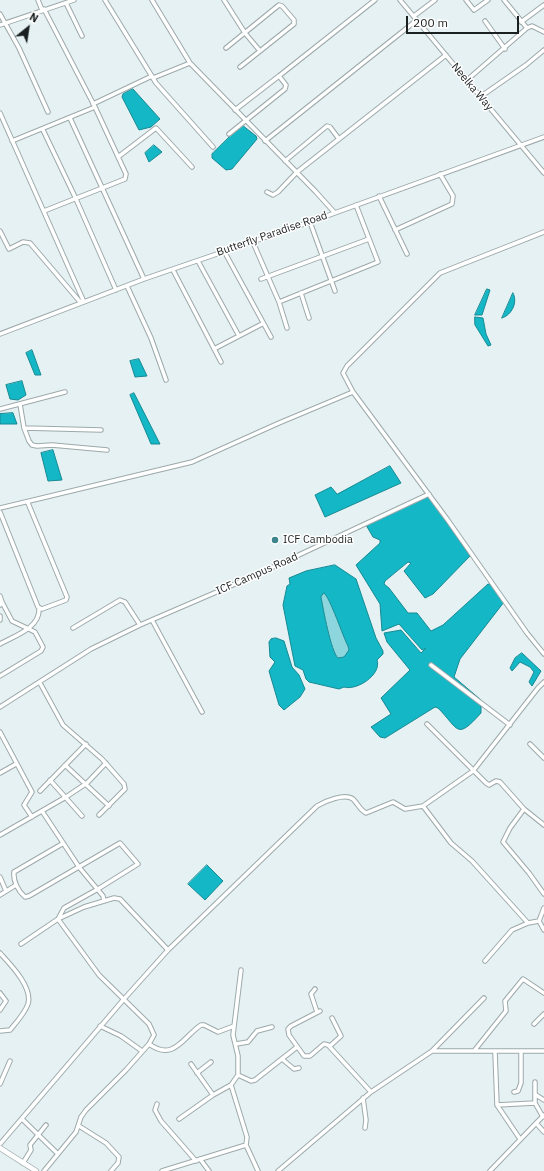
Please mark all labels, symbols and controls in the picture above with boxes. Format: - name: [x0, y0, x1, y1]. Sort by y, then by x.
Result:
- north arrow: [8, 8, 48, 48]
- scale bar: [408, 8, 521, 34]
- text: N: [27, 10, 41, 26]
- text: 200 m: [413, 15, 448, 30]
- street label: Neelka Way: [448, 61, 496, 113]
- street label: Butterfly Paradise Road: [215, 209, 329, 259]
- place label: ICF Cambodia: [283, 533, 353, 547]
- marker: ICF Cambodia: [270, 535, 280, 545]
- street label: ICF Campus Road: [214, 550, 300, 598]

